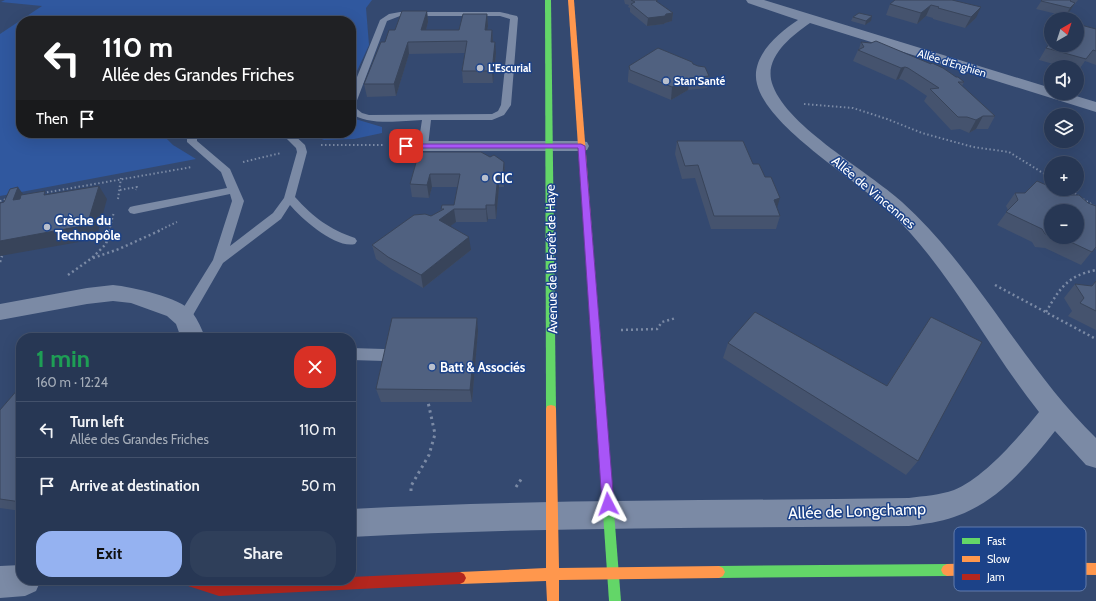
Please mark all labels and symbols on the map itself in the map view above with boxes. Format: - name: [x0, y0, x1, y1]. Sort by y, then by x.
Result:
- north arrow: [1044, 12, 1084, 52]
- street label: Allée d'Enghien: [916, 46, 988, 80]
- place label: L'Escurial: [488, 61, 531, 75]
- marker: L'Escurial: [475, 63, 485, 73]
- place label: Stan’Santé: [674, 74, 725, 88]
- marker: Stan’Santé: [661, 76, 671, 86]
- pin: [389, 129, 423, 163]
- street label: Allée de Vincennes: [829, 152, 920, 232]
- place label: CIC: [493, 170, 513, 186]
- marker: CIC: [480, 173, 490, 183]
- street label: Avenue de la Forêt de Haye: [542, 184, 560, 334]
- place label: Crèche du Technopôle: [55, 212, 121, 243]
- marker: Crèche du Technopôle: [42, 222, 52, 232]
- place label: Batt & Associés: [440, 359, 526, 375]
- marker: Batt & Associés: [427, 362, 437, 372]
- position arrow: [587, 483, 629, 525]
- street label: Allée de Longchamp: [788, 499, 926, 523]
- legend: [954, 527, 1086, 591]
- text: Fast: [987, 534, 1006, 548]
- text: Slow: [987, 552, 1010, 566]
- text: Jam: [986, 570, 1005, 584]

